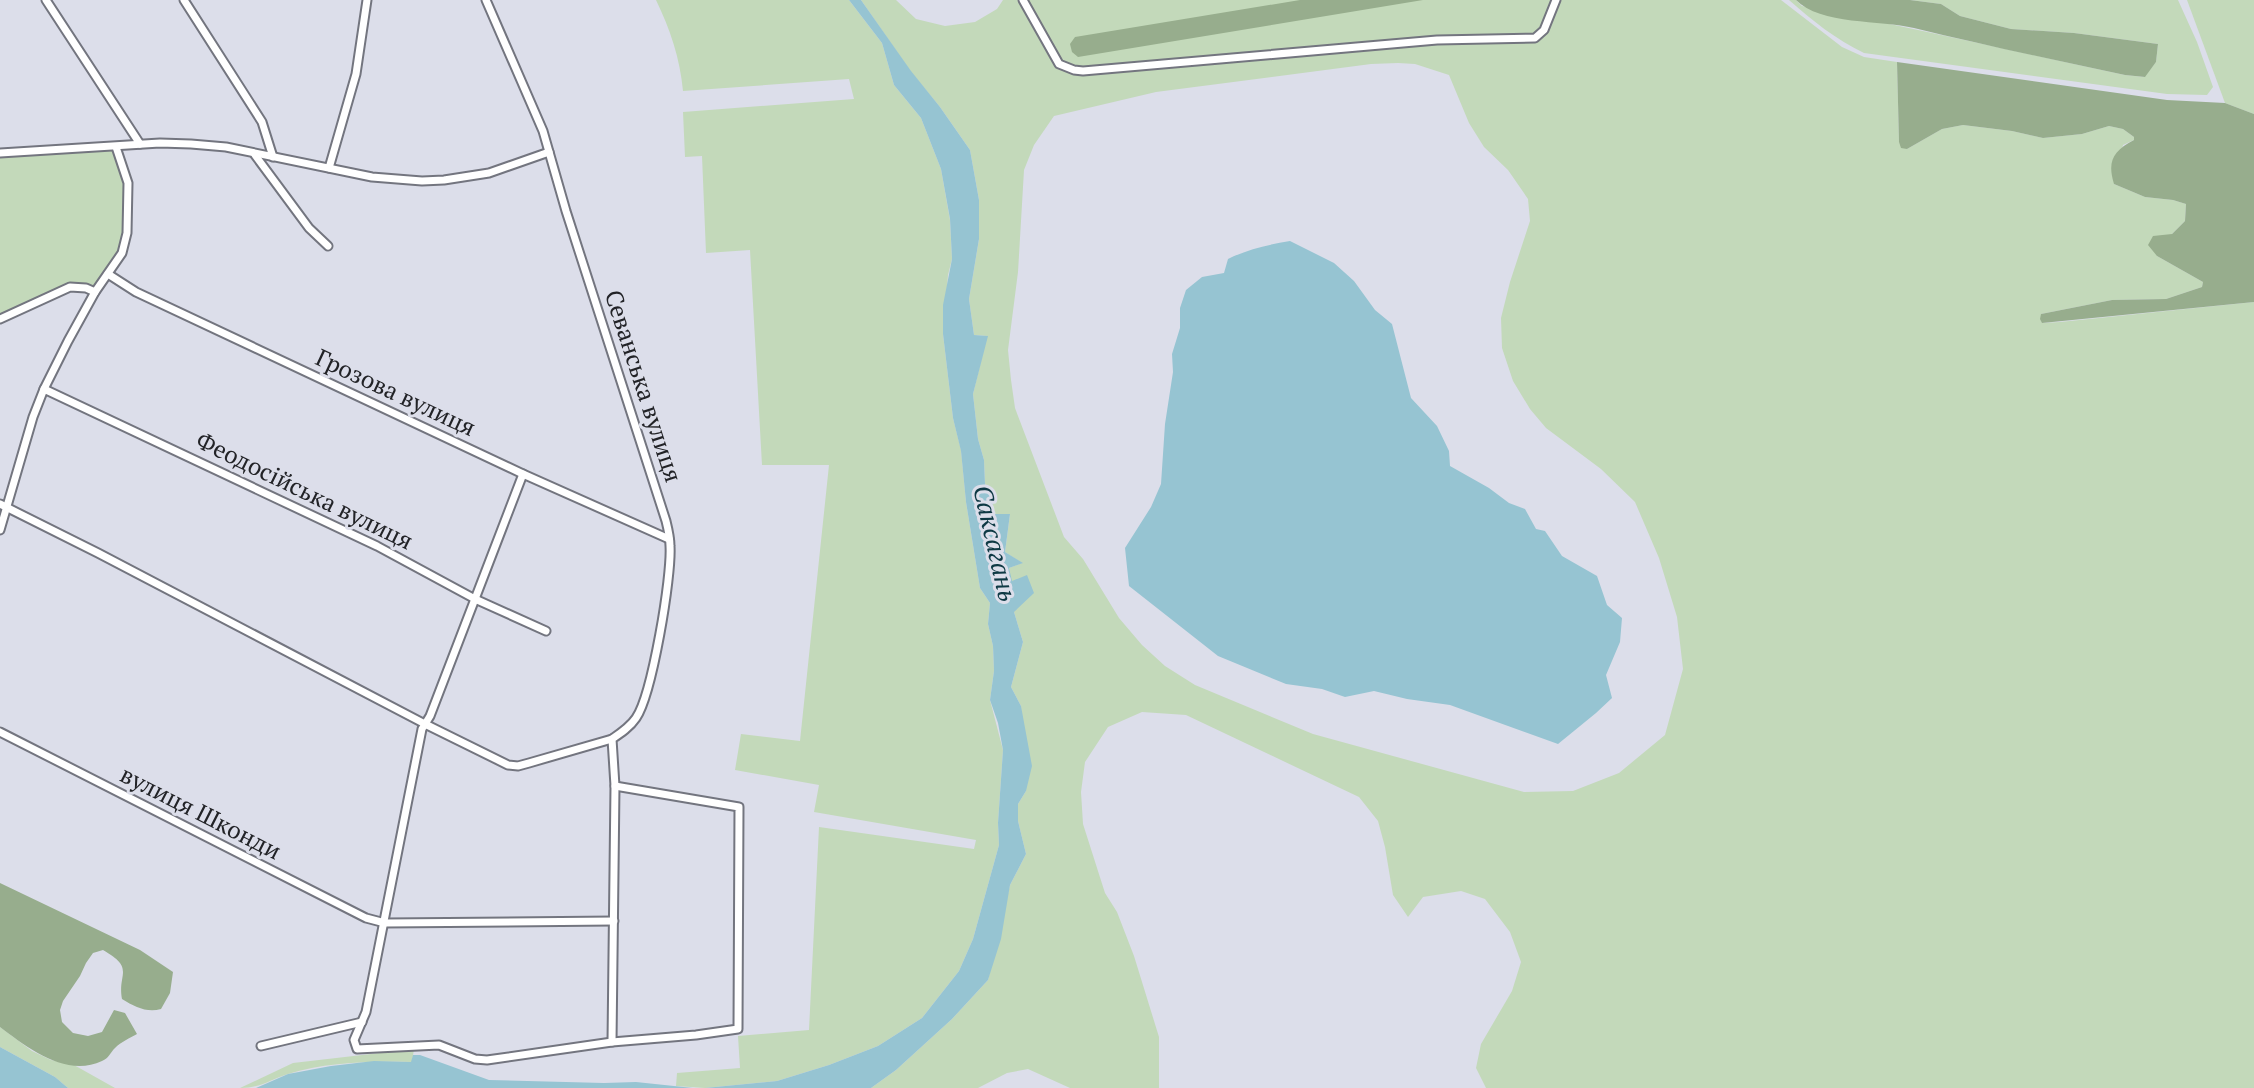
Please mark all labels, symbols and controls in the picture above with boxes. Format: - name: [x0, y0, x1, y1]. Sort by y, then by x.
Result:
- street label: Севанська вулиця: [598, 286, 690, 486]
- street label: Грозова вулиця: [311, 341, 481, 443]
- street label: Феодосійська вулиця: [191, 424, 419, 556]
- water label: Саксагань: [966, 482, 1026, 604]
- street label: вулиця Шконди: [115, 758, 287, 866]

